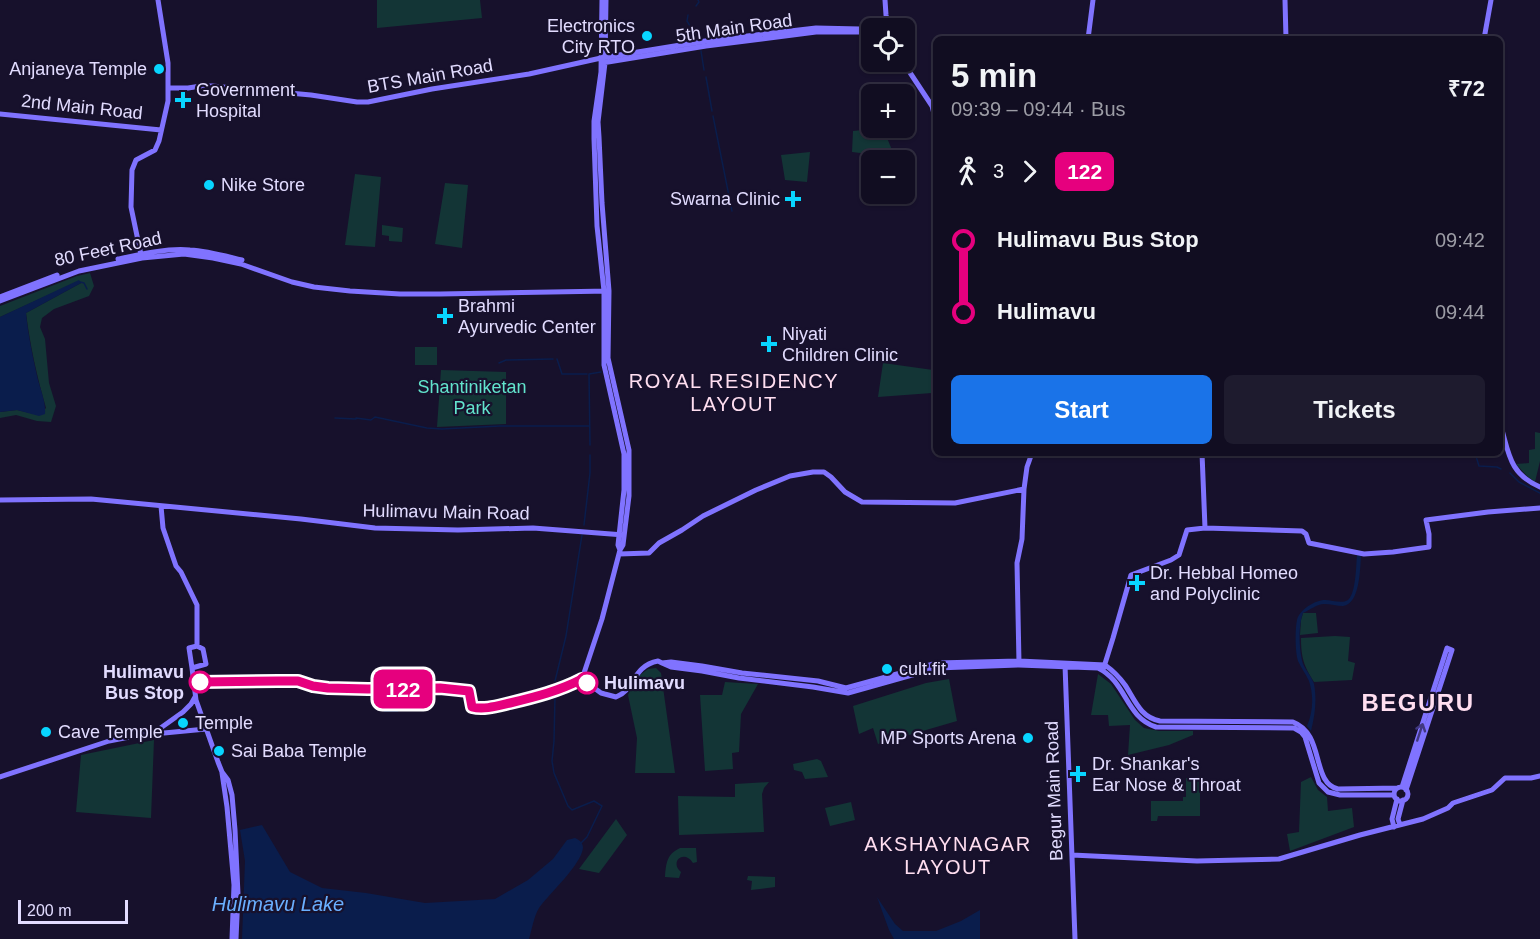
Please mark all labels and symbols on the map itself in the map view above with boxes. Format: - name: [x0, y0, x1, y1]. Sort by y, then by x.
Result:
- street label: 5th Main Road: [675, 10, 793, 46]
- place label: Electronics City RTO: [547, 16, 635, 57]
- marker: Electronics City RTO: [640, 29, 654, 43]
- street label: BTS Main Road: [366, 55, 494, 97]
- place label: Anjaneya Temple: [9, 59, 147, 79]
- marker: Anjaneya Temple: [152, 62, 166, 76]
- place label: Government Hospital: [196, 80, 295, 121]
- street label: 2nd Main Road: [20, 91, 144, 123]
- marker: Government Hospital: [174, 91, 192, 109]
- place label: Nike Store: [221, 175, 305, 195]
- marker: Nike Store: [202, 178, 216, 192]
- place label: Swarna Clinic: [670, 189, 780, 209]
- marker: Swarna Clinic: [784, 190, 802, 208]
- street label: 80 Feet Road: [53, 228, 163, 270]
- place label: Brahmi Ayurvedic Center: [458, 296, 596, 337]
- marker: Brahmi Ayurvedic Center: [436, 307, 454, 325]
- place label: Niyati Children Clinic: [782, 324, 898, 365]
- marker: Niyati Children Clinic: [760, 335, 778, 353]
- district label: ROYAL RESIDENCY LAYOUT: [629, 370, 839, 415]
- park label: Shantiniketan Park: [417, 377, 527, 418]
- street label: Hulimavu Main Road: [362, 501, 530, 523]
- place label: Dr. Hebbal Homeo and Polyclinic: [1150, 563, 1298, 604]
- marker: Dr. Hebbal Homeo and Polyclinic: [1128, 574, 1146, 592]
- place label: cult.fit: [899, 659, 946, 679]
- place label: Hulimavu Bus Stop: [103, 662, 184, 703]
- marker: cult.fit: [880, 662, 894, 676]
- line badge: 122: [368, 670, 438, 708]
- marker: Hulimavu Bus Stop: [189, 671, 211, 693]
- marker: Hulimavu: [576, 672, 598, 694]
- place label: Hulimavu: [604, 673, 685, 693]
- district label: BEGURU: [1361, 689, 1475, 716]
- place label: Temple: [195, 713, 253, 733]
- marker: Temple: [176, 716, 190, 730]
- street label: Begur Main Road: [1042, 721, 1066, 861]
- place label: Cave Temple: [58, 722, 163, 742]
- one-way arrow: [1415, 723, 1426, 742]
- marker: Cave Temple: [39, 725, 53, 739]
- place label: MP Sports Arena: [880, 728, 1017, 748]
- marker: MP Sports Arena: [1021, 731, 1035, 745]
- place label: Sai Baba Temple: [231, 741, 367, 761]
- marker: Sai Baba Temple: [212, 744, 226, 758]
- place label: Dr. Shankar's Ear Nose & Throat: [1092, 754, 1241, 795]
- marker: Dr. Shankar's Ear Nose & Throat: [1069, 765, 1087, 783]
- district label: AKSHAYNAGAR LAYOUT: [864, 833, 1032, 878]
- water label: Hulimavu Lake: [212, 893, 344, 915]
- scale bar: [18, 897, 128, 924]

